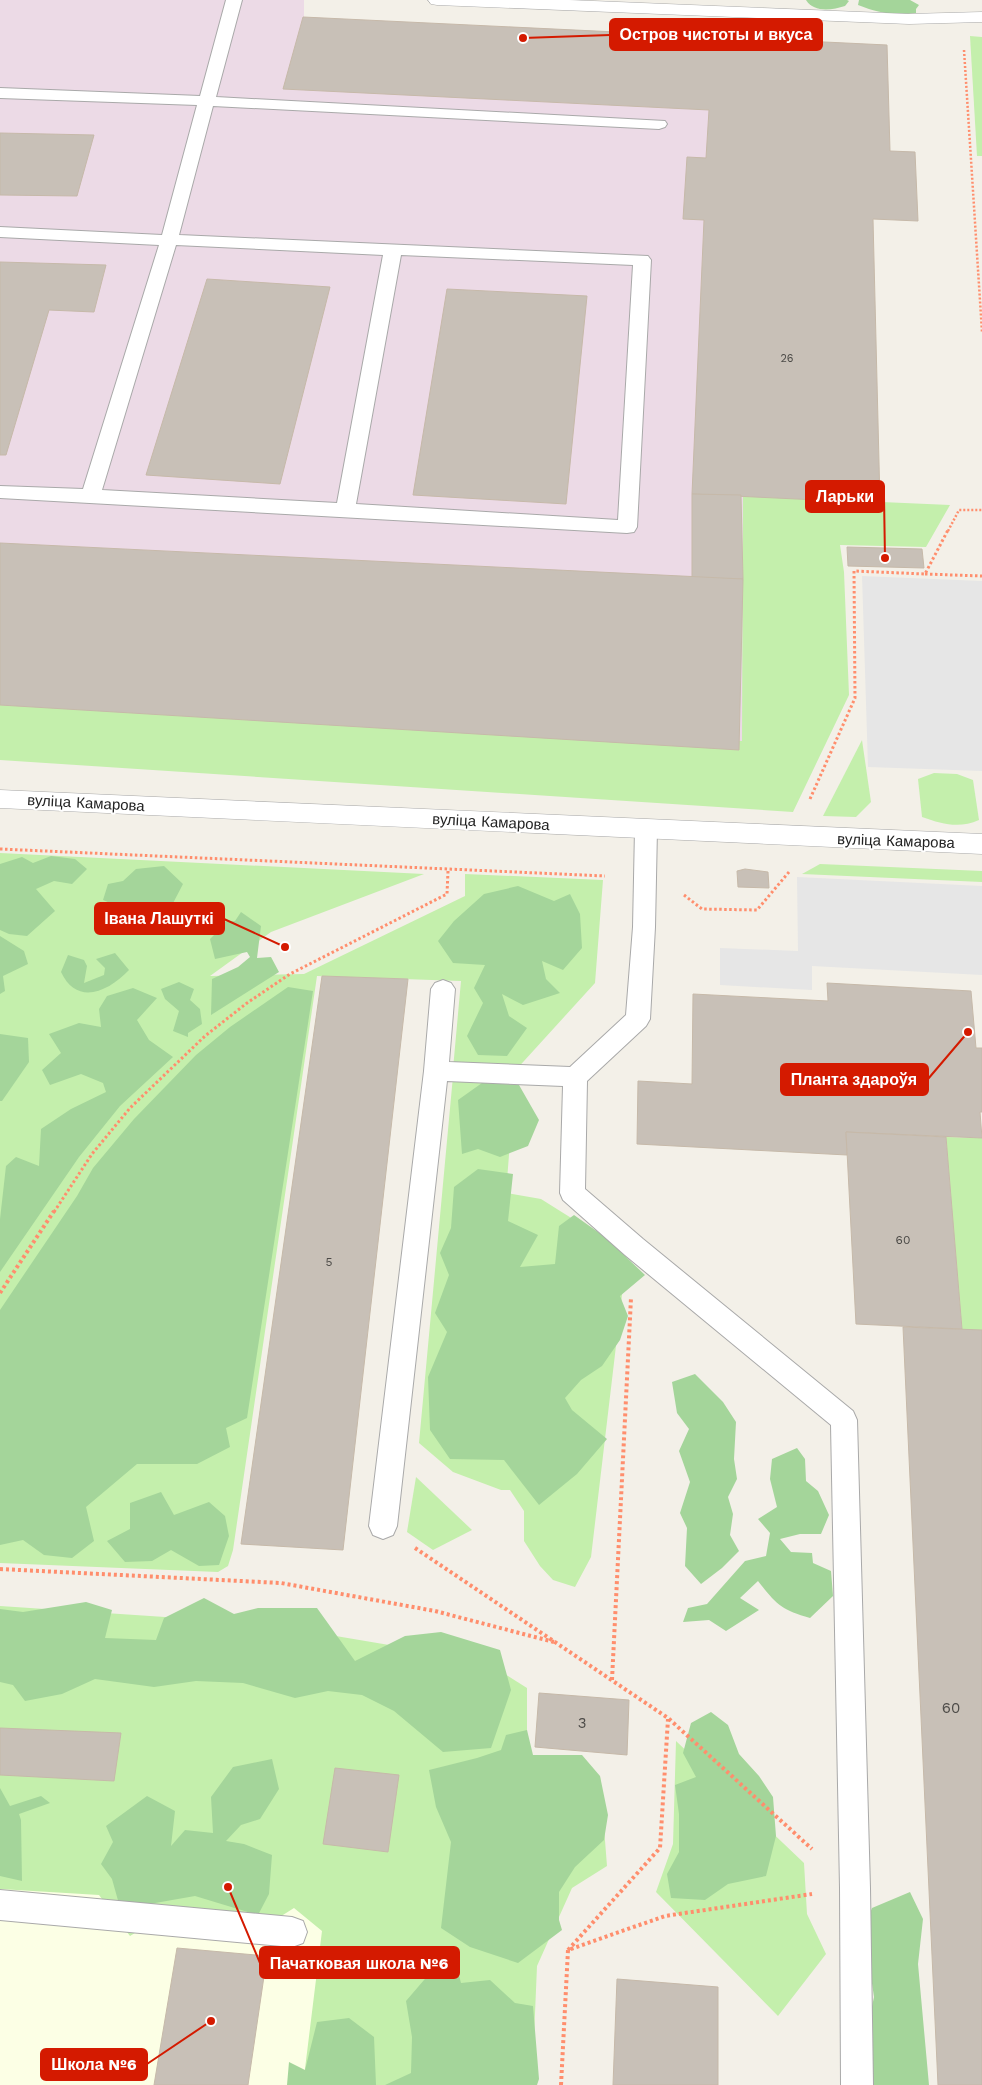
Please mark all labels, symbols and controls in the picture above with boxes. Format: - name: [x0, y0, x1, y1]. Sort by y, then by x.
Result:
- callout: Остров чистоты и вкуса: [610, 19, 822, 50]
- text: Остров чистоты и вкуса: [620, 25, 813, 44]
- house number: 26: [780, 352, 794, 365]
- callout: Ларьки: [806, 481, 884, 512]
- text: Ларьки: [816, 487, 874, 506]
- street label: вуліца Камарова: [27, 791, 146, 815]
- street label: вуліца Камарова: [432, 810, 551, 834]
- street label: вуліца Камарова: [837, 830, 956, 852]
- callout: Івана Лашуткі: [95, 903, 224, 934]
- text: Івана Лашуткі: [104, 909, 214, 928]
- callout: Планта здароўя: [781, 1064, 928, 1095]
- text: Планта здароўя: [791, 1070, 917, 1089]
- house number: 60: [896, 1233, 910, 1247]
- house number: 5: [326, 1255, 333, 1269]
- house number: 60: [942, 1699, 960, 1717]
- house number: 3: [578, 1714, 586, 1732]
- callout: Пачатковая школа №6: [260, 1947, 459, 1978]
- text: Пачатковая школа №6: [270, 1954, 448, 1973]
- callout: Школа №6: [41, 2049, 147, 2080]
- text: Школа №6: [51, 2055, 137, 2074]

